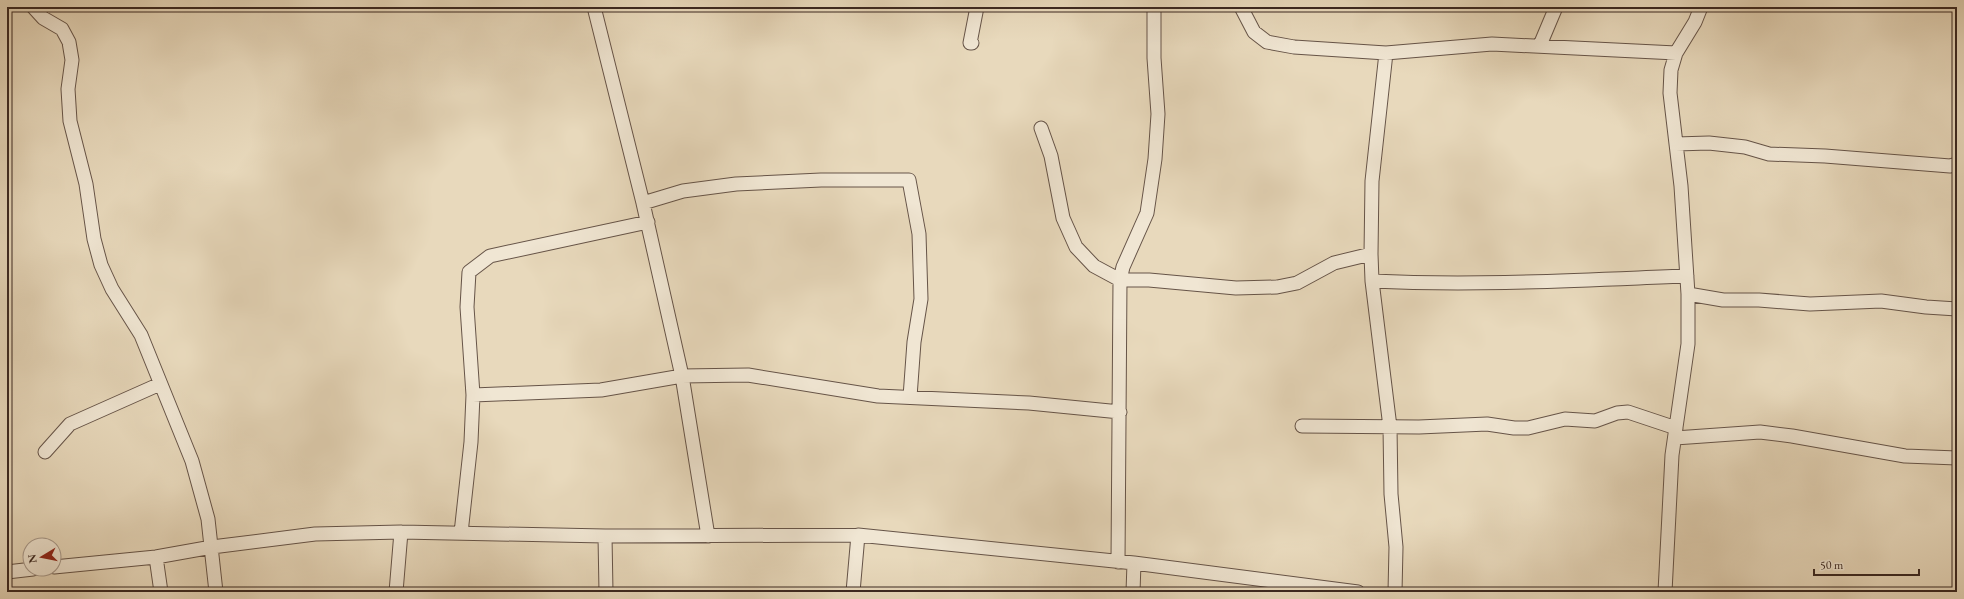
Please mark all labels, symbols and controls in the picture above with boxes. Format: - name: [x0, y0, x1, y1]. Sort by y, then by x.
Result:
- north arrow: [22, 537, 62, 577]
- scale bar: [1814, 551, 1919, 577]
- text: N: [24, 553, 40, 564]
- text: 50 m: [1820, 557, 1844, 573]

